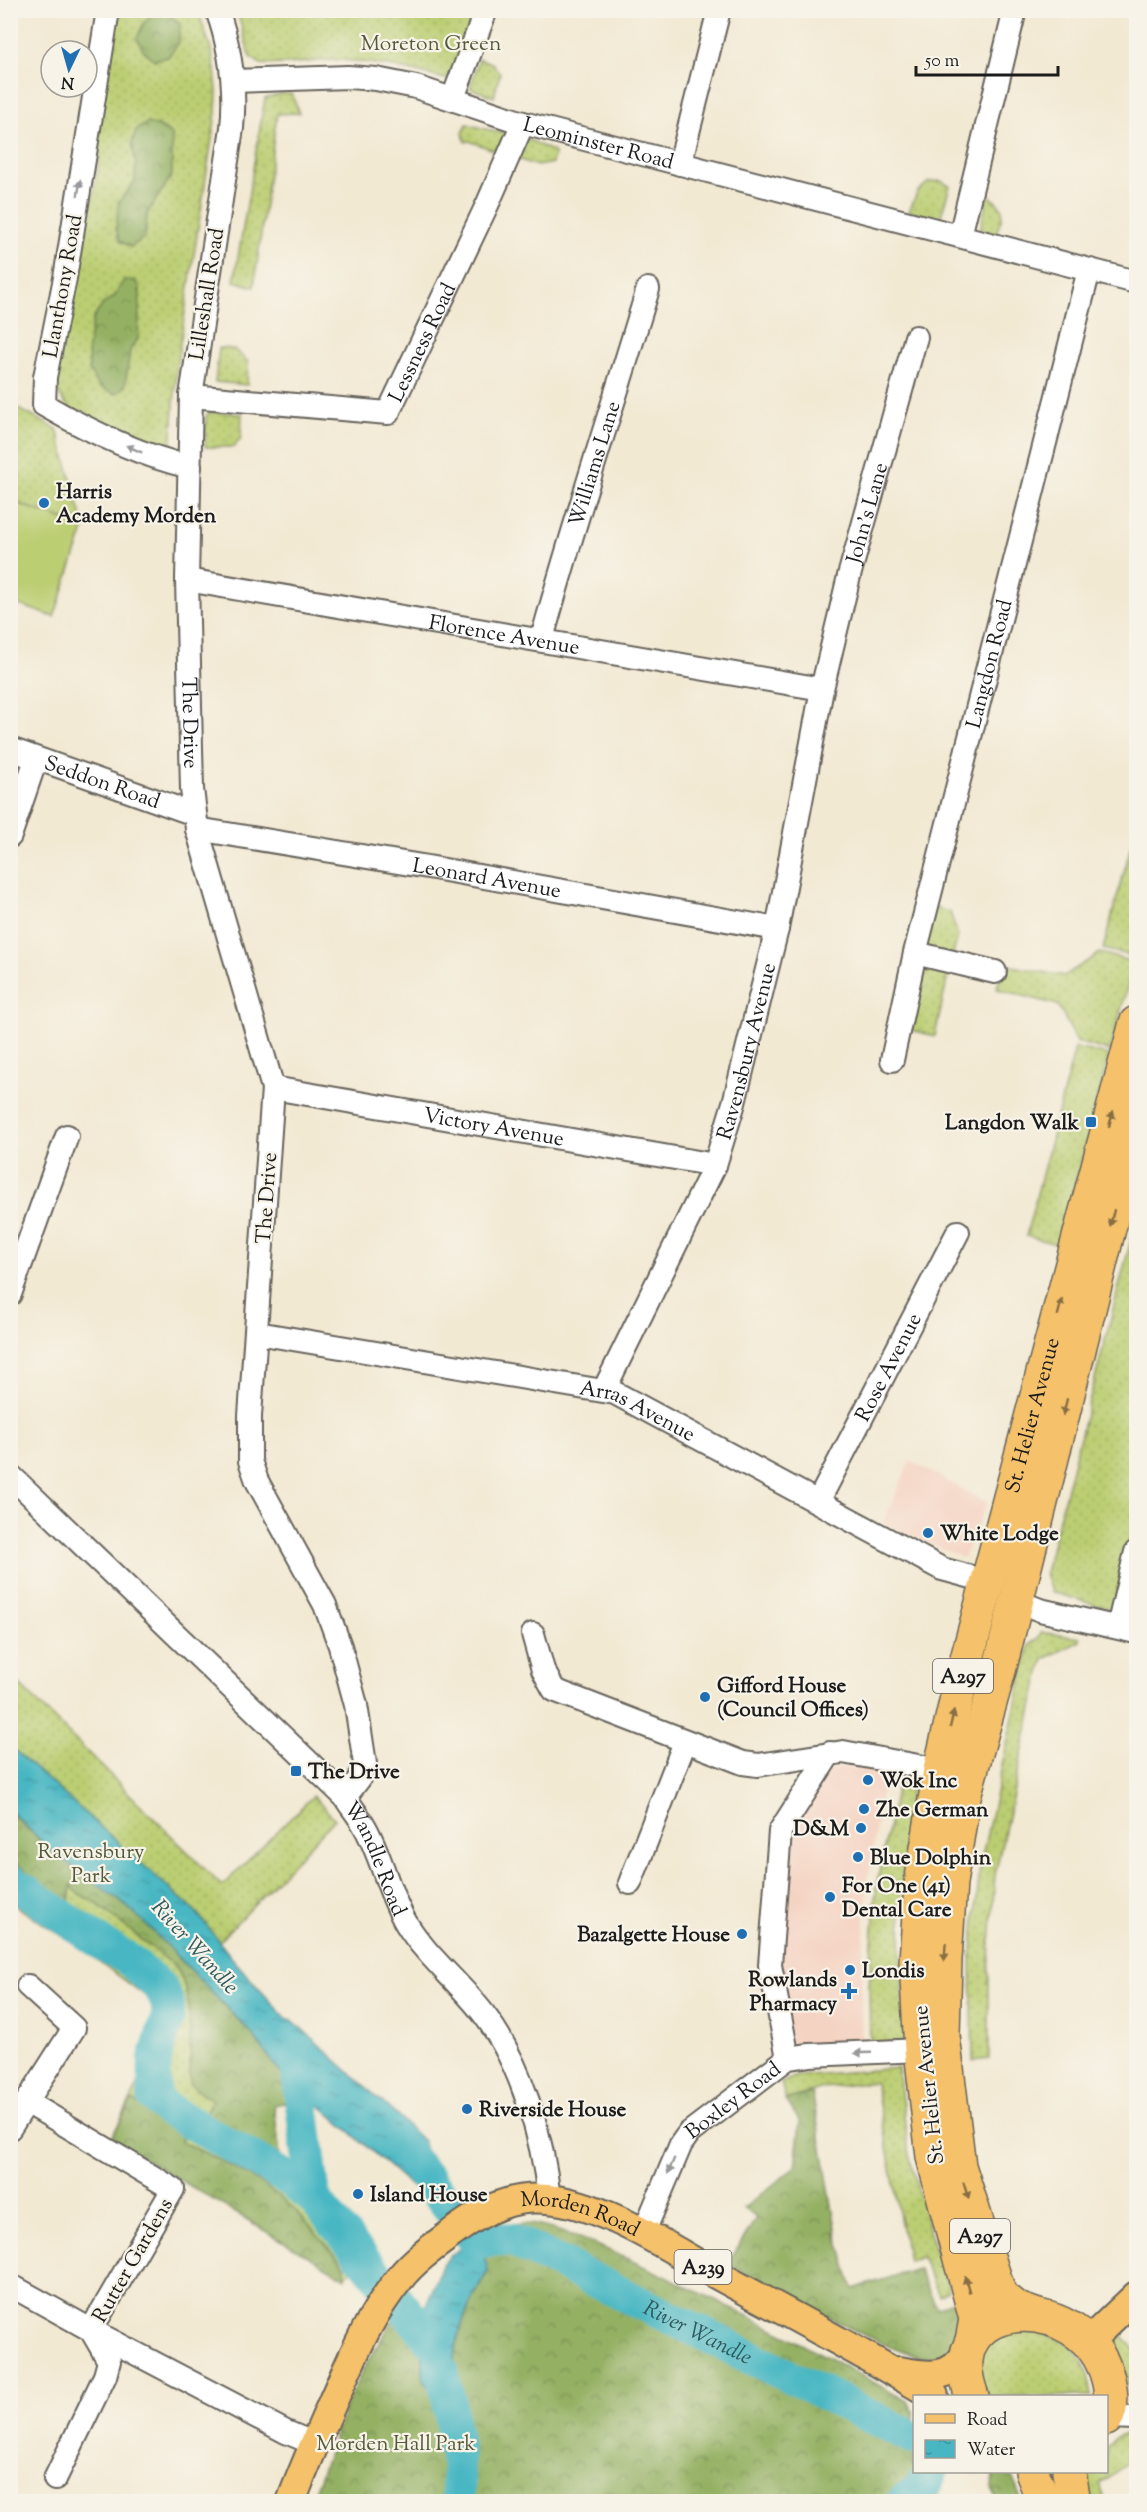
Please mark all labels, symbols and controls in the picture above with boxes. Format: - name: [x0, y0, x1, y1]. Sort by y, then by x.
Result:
- park label: Moreton Green: [361, 30, 501, 60]
- north arrow: [39, 39, 99, 99]
- scale bar: [916, 39, 1058, 77]
- text: 50 m: [924, 49, 960, 75]
- text: N: [60, 69, 75, 93]
- street label: Leominster Road: [520, 111, 677, 179]
- one-way arrow: [74, 178, 83, 197]
- street label: Llanthony Road: [37, 212, 91, 360]
- street label: Lilleshall Road: [183, 226, 233, 363]
- street label: Lessness Road: [382, 278, 465, 408]
- street label: Williams Lane: [562, 398, 630, 531]
- one-way arrow: [126, 444, 143, 453]
- street label: John's Lane: [840, 459, 897, 568]
- place label: Harris Academy Morden: [56, 478, 217, 532]
- marker: Harris Academy Morden: [37, 496, 51, 510]
- street label: Langdon Road: [960, 596, 1022, 732]
- street label: Florence Avenue: [426, 609, 582, 664]
- street label: The Drive: [172, 677, 205, 769]
- street label: Seddon Road: [40, 749, 164, 818]
- street label: Leonard Avenue: [410, 852, 563, 907]
- street label: Ravensbury Avenue: [711, 960, 785, 1144]
- street label: Victory Avenue: [420, 1101, 566, 1155]
- place label: Langdon Walk: [945, 1109, 1080, 1139]
- one-way arrow: [1106, 1110, 1116, 1128]
- marker: Langdon Walk: [1084, 1115, 1098, 1129]
- street label: The Drive: [250, 1151, 286, 1245]
- one-way arrow: [1107, 1208, 1117, 1227]
- one-way arrow: [1056, 1298, 1065, 1316]
- street label: Rose Avenue: [849, 1308, 930, 1428]
- street label: St. Helier Avenue: [999, 1335, 1069, 1497]
- street label: Arras Avenue: [577, 1374, 700, 1450]
- one-way arrow: [1060, 1398, 1070, 1416]
- place label: White Lodge: [940, 1520, 1059, 1550]
- marker: White Lodge: [921, 1526, 935, 1540]
- road number: A297: [933, 1659, 993, 1693]
- place label: Gifford House (Council Offices): [717, 1672, 869, 1726]
- marker: Gifford House (Council Offices): [698, 1690, 712, 1704]
- one-way arrow: [948, 1710, 958, 1729]
- place label: The Drive: [308, 1758, 400, 1788]
- marker: The Drive: [289, 1764, 303, 1778]
- place label: Wok Inc: [880, 1767, 958, 1797]
- marker: Wok Inc: [861, 1773, 875, 1787]
- street label: Wandle Road: [335, 1796, 413, 1922]
- place label: Zhe German: [876, 1796, 989, 1826]
- marker: Zhe German: [857, 1802, 871, 1816]
- place label: D&M: [793, 1815, 850, 1845]
- marker: D&M: [854, 1821, 868, 1835]
- park label: Ravensbury Park: [38, 1838, 145, 1892]
- place label: Blue Dolphin: [870, 1844, 992, 1874]
- marker: Blue Dolphin: [851, 1850, 865, 1864]
- place label: For One (41) Dental Care: [842, 1872, 952, 1926]
- marker: For One (41) Dental Care: [823, 1890, 837, 1904]
- water label: River Wandle: [142, 1894, 245, 2003]
- place label: Bazalgette House: [577, 1921, 730, 1951]
- marker: Bazalgette House: [735, 1927, 749, 1941]
- one-way arrow: [941, 1943, 950, 1962]
- place label: Londis: [862, 1957, 924, 1987]
- marker: Londis: [843, 1963, 857, 1977]
- place label: Rowlands Pharmacy: [748, 1966, 838, 2020]
- marker: Rowlands Pharmacy: [842, 1984, 856, 1998]
- street label: St. Helier Avenue: [907, 2004, 953, 2166]
- one-way arrow: [853, 2048, 872, 2057]
- street label: Boxley Road: [680, 2055, 788, 2148]
- place label: Riverside House: [479, 2096, 626, 2126]
- marker: Riverside House: [460, 2102, 474, 2116]
- one-way arrow: [666, 2158, 676, 2176]
- place label: Island House: [370, 2181, 488, 2211]
- one-way arrow: [962, 2182, 971, 2200]
- street label: Morden Road: [520, 2185, 645, 2246]
- marker: Island House: [351, 2187, 365, 2201]
- street label: Rutter Gardens: [86, 2193, 182, 2329]
- road number: A297: [950, 2219, 1010, 2253]
- road number: A239: [674, 2250, 732, 2284]
- one-way arrow: [962, 2275, 971, 2293]
- water label: River Wandle: [637, 2294, 757, 2375]
- legend: [913, 2395, 1108, 2473]
- text: Road: [967, 2408, 1007, 2434]
- park label: Morden Hall Park: [316, 2430, 476, 2460]
- text: Water: [967, 2438, 1016, 2464]

